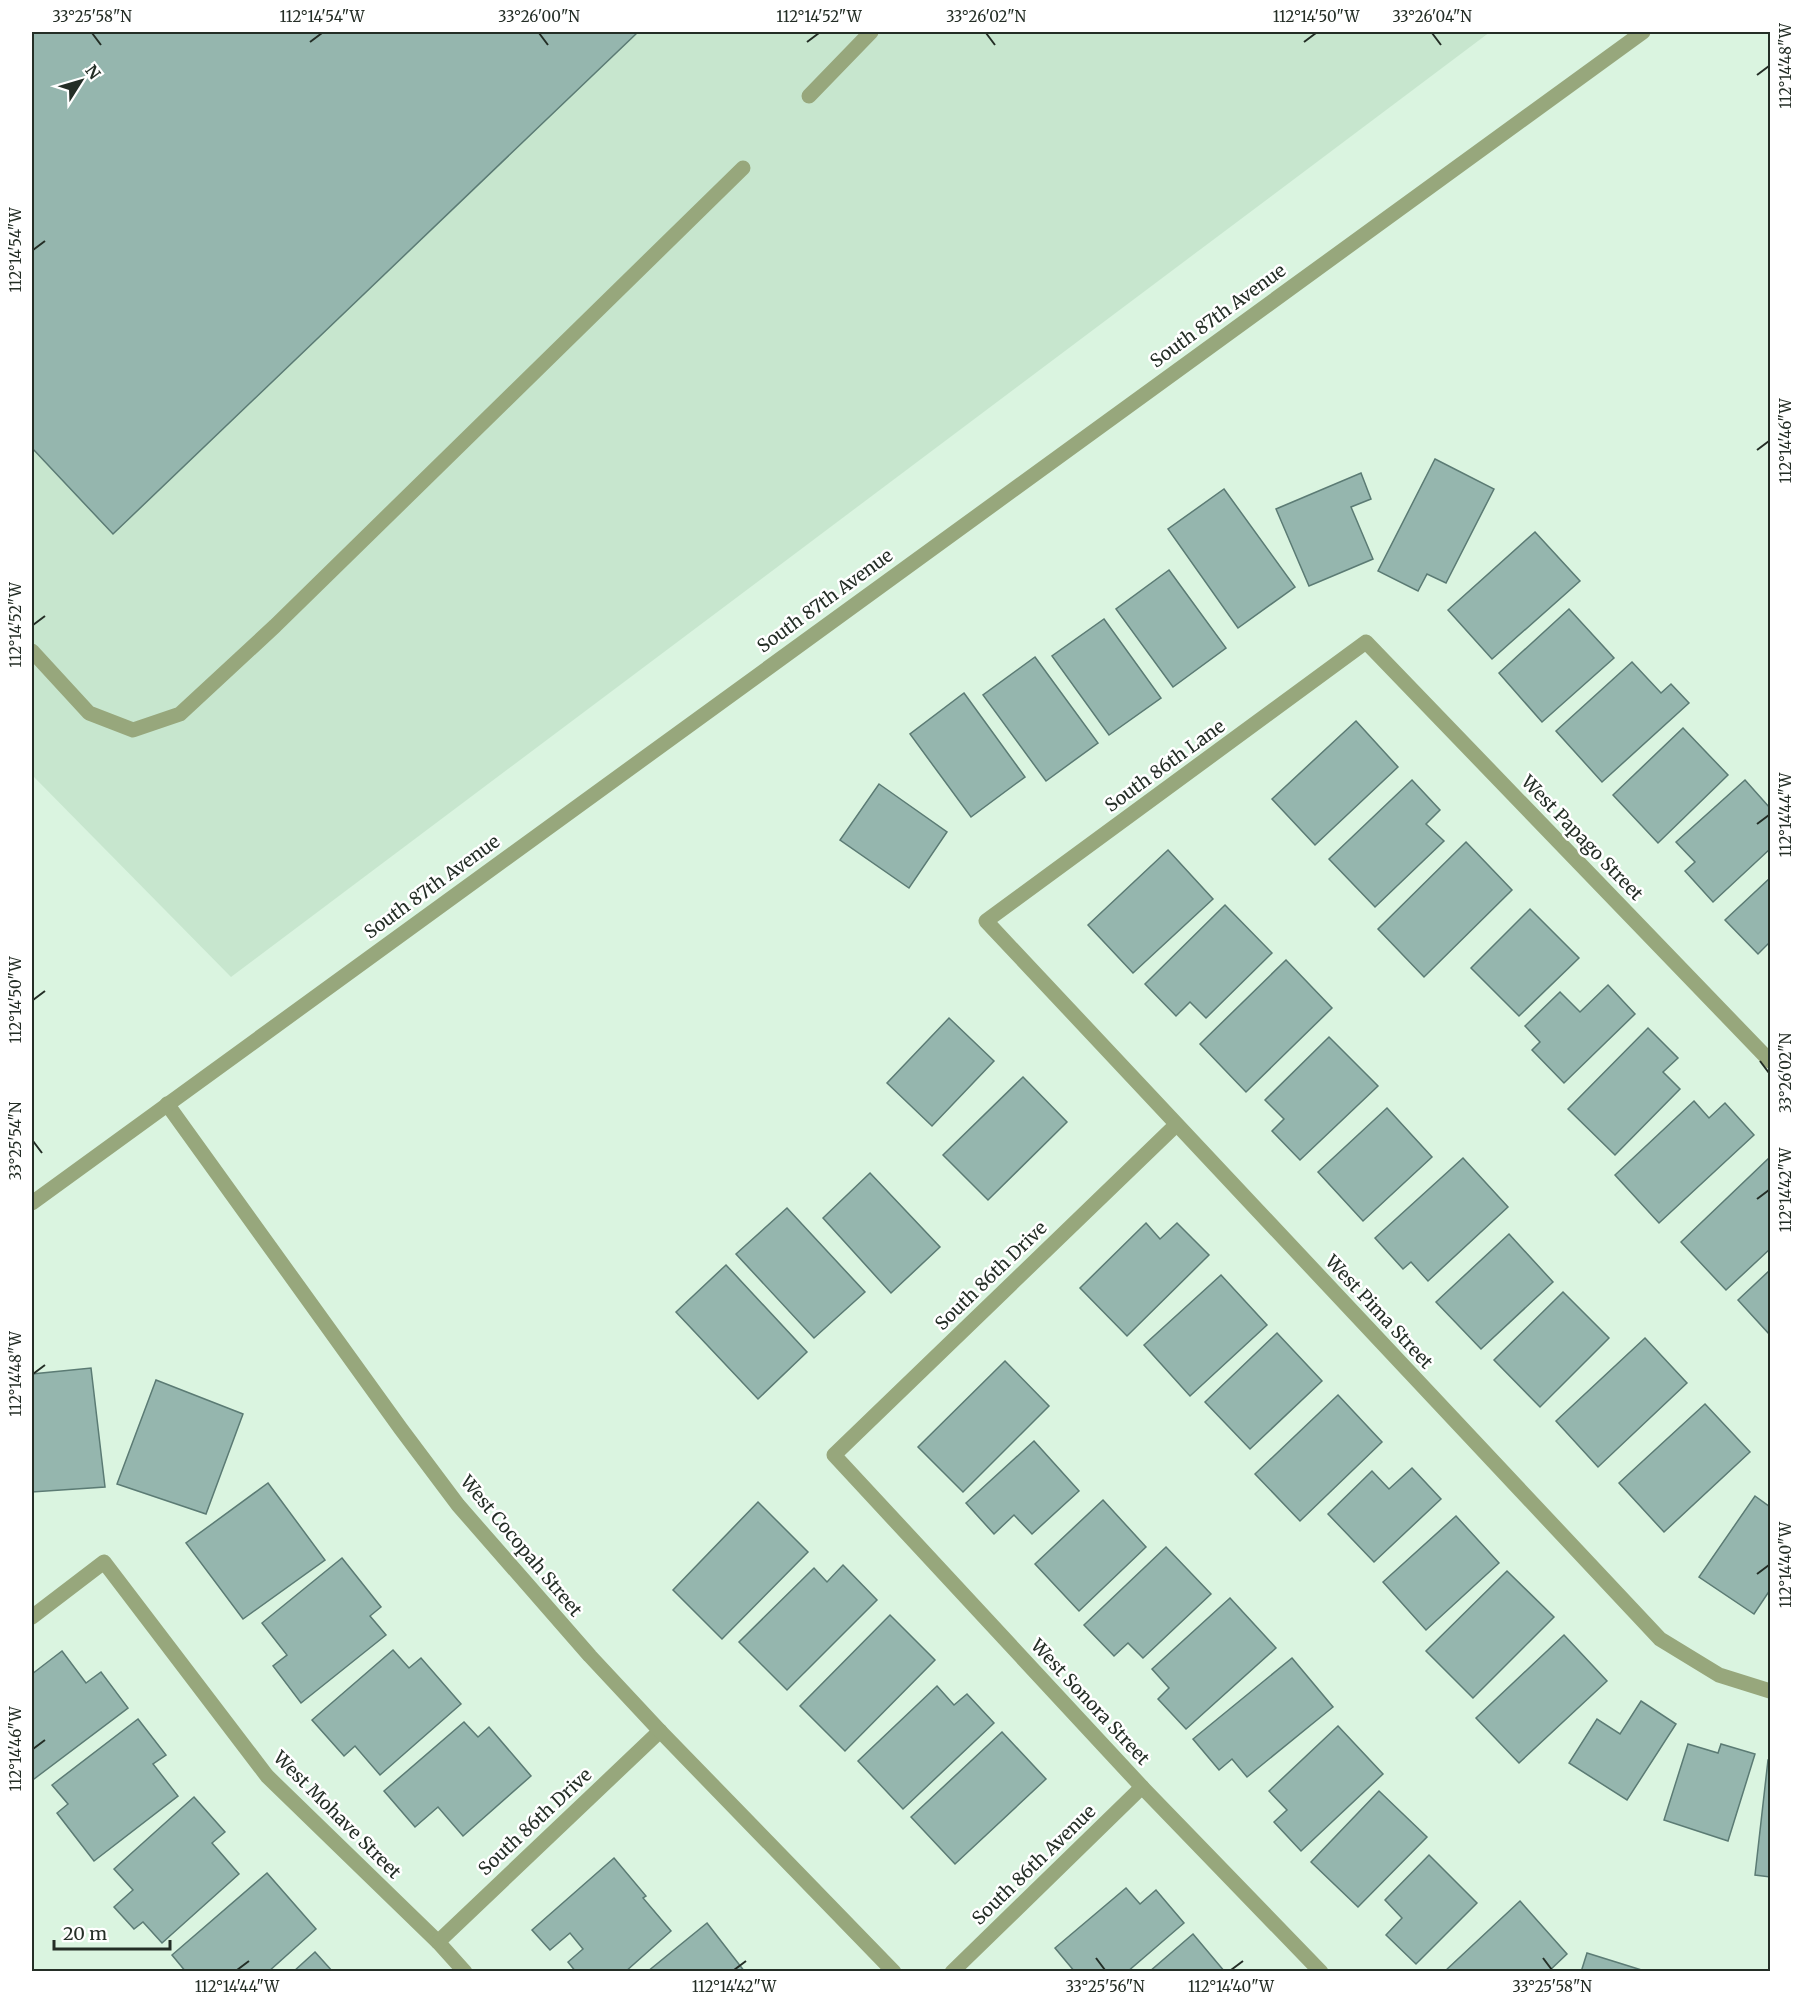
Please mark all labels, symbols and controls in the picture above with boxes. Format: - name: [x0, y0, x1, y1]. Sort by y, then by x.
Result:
- text: 33°25'58"N: [52, 7, 132, 26]
- text: 112°14'54"W: [280, 7, 366, 26]
- text: 33°26'00"N: [498, 7, 580, 26]
- text: 112°14'52"W: [776, 7, 863, 26]
- text: 33°26'02"N: [946, 7, 1026, 26]
- text: 112°14'50"W: [1273, 7, 1360, 26]
- text: 33°26'04"N: [1392, 7, 1472, 26]
- text: 112°14'48"W: [1776, 22, 1795, 109]
- north arrow: [51, 51, 111, 111]
- text: N: [81, 61, 105, 83]
- text: 112°14'54"W: [6, 206, 25, 292]
- street label: South 87th Avenue: [1145, 259, 1290, 373]
- text: 112°14'46"W: [1776, 398, 1795, 483]
- street label: South 87th Avenue: [752, 544, 897, 658]
- text: 112°14'52"W: [6, 581, 25, 668]
- street label: South 86th Lane: [1100, 714, 1229, 817]
- street label: West Papago Street: [1516, 769, 1648, 905]
- text: 112°14'44"W: [1776, 772, 1795, 857]
- street label: South 87th Avenue: [359, 830, 504, 944]
- text: 112°14'50"W: [6, 956, 25, 1043]
- text: 33°26'02"N: [1776, 1033, 1795, 1113]
- text: 33°25'54"N: [6, 1101, 25, 1180]
- text: 112°14'42"W: [1776, 1147, 1795, 1232]
- street label: South 86th Drive: [930, 1216, 1051, 1335]
- street label: West Pima Street: [1320, 1249, 1438, 1373]
- text: 112°14'48"W: [6, 1330, 25, 1417]
- street label: West Cocopah Street: [455, 1470, 587, 1621]
- text: 112°14'40"W: [1776, 1521, 1795, 1608]
- street label: West Sonora Street: [1025, 1633, 1155, 1769]
- text: 112°14'46"W: [6, 1706, 25, 1791]
- street label: West Mohave Street: [268, 1745, 406, 1883]
- street label: South 86th Drive: [473, 1763, 596, 1880]
- street label: South 86th Avenue: [967, 1800, 1100, 1930]
- scale bar: [54, 1913, 170, 1951]
- text: 20 m: [63, 1922, 107, 1945]
- text: 112°14'44"W: [195, 1977, 280, 1996]
- text: 112°14'42"W: [692, 1977, 777, 1996]
- text: 33°25'56"N: [1065, 1977, 1145, 1996]
- text: 112°14'40"W: [1188, 1977, 1275, 1996]
- text: 33°25'58"N: [1512, 1977, 1592, 1996]

